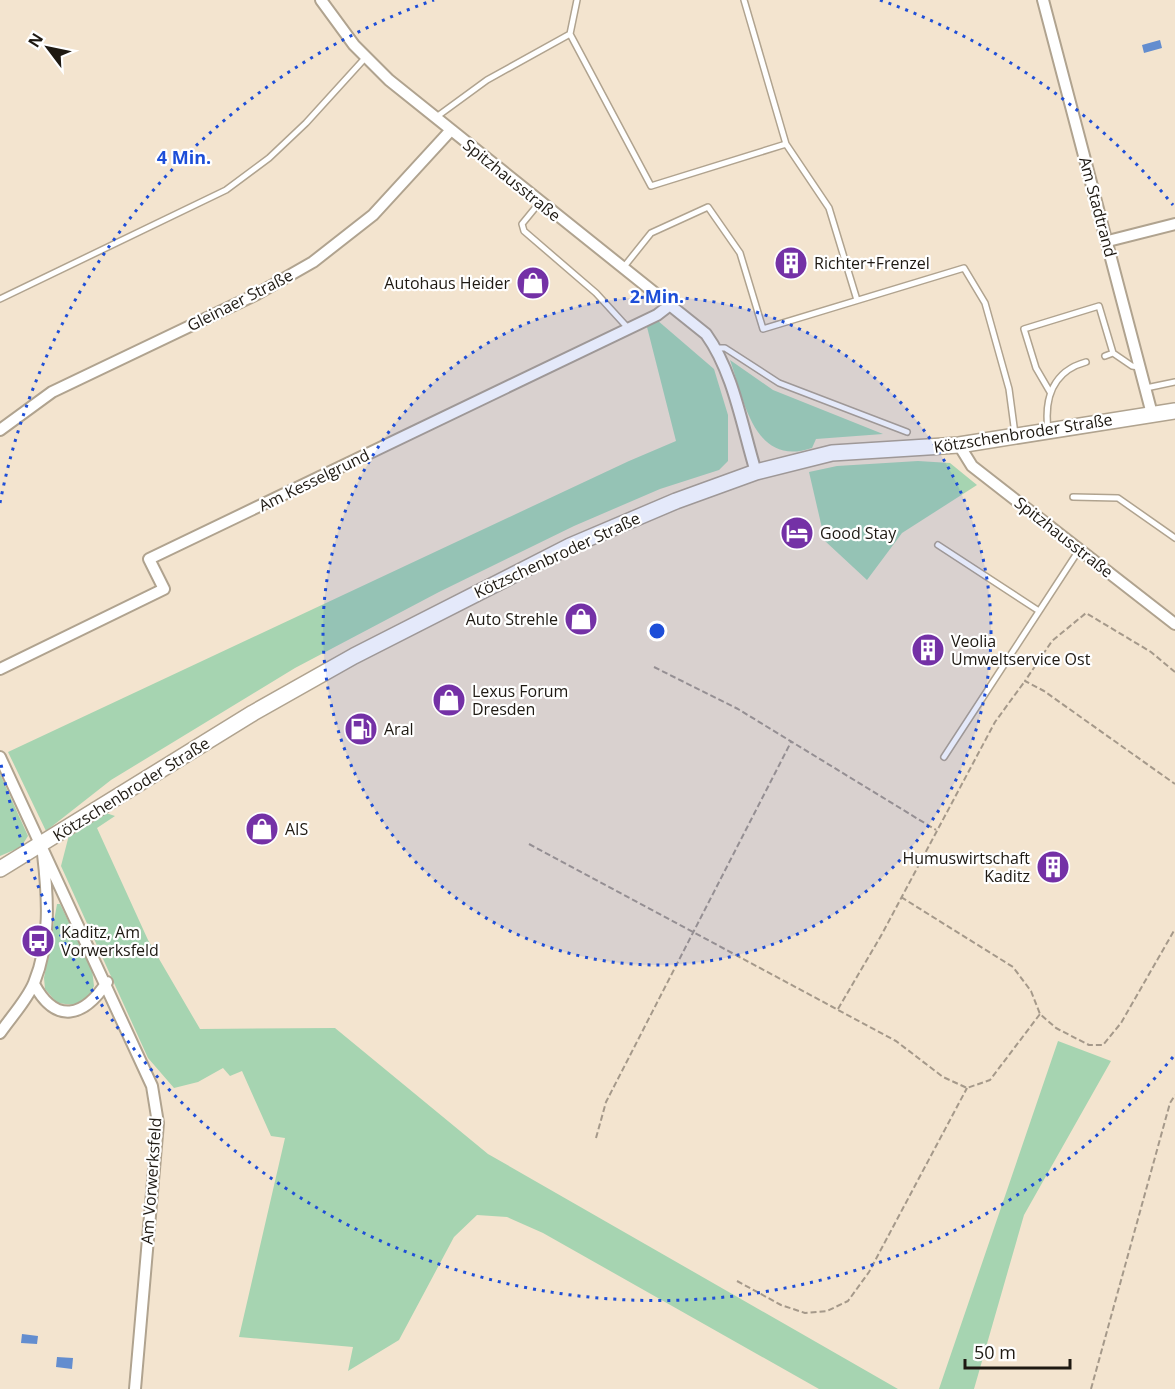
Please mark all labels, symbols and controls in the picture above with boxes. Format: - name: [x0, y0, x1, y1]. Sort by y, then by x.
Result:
- north arrow: [18, 18, 78, 78]
- text: N: [23, 29, 48, 51]
- street label: Spitzhausstraße: [459, 134, 565, 226]
- text: 4 Min.: [157, 145, 211, 169]
- street label: Am Stadtrand: [1074, 154, 1122, 260]
- building icon: Richter+Frenzel: [773, 245, 809, 281]
- place label: Richter+Frenzel: [814, 252, 930, 274]
- street label: Gleinaer Straße: [183, 264, 297, 336]
- shop icon: Autohaus Heider: [515, 265, 551, 301]
- place label: Autohaus Heider: [384, 272, 510, 294]
- text: 2 Min.: [630, 284, 684, 308]
- street label: Kötzschenbroder Straße: [932, 408, 1114, 458]
- street label: Am Kesselgrund: [255, 444, 373, 516]
- street label: Spitzhausstraße: [1010, 491, 1118, 583]
- street label: Kötzschenbroder Straße: [470, 507, 644, 603]
- hotel icon: Good Stay: [779, 515, 815, 551]
- place label: Good Stay: [820, 522, 897, 544]
- shop icon: Auto Strehle: [563, 601, 599, 637]
- place label: Auto Strehle: [466, 608, 558, 630]
- centre of rings: [647, 621, 667, 641]
- place label: Veolia Umweltservice Ost: [951, 630, 1091, 670]
- building icon: Veolia Umweltservice Ost: [910, 632, 946, 668]
- place label: Lexus Forum Dresden: [472, 680, 568, 720]
- shop icon: Lexus Forum Dresden: [431, 682, 467, 718]
- fuel station icon: Aral: [343, 711, 379, 747]
- place label: Aral: [384, 718, 414, 740]
- street label: Kötzschenbroder Straße: [49, 732, 214, 846]
- shop icon: AIS: [244, 811, 280, 847]
- place label: AIS: [285, 818, 309, 840]
- place label: Humuswirtschaft Kaditz: [902, 847, 1030, 887]
- building icon: Humuswirtschaft Kaditz: [1035, 849, 1071, 885]
- place label: Kaditz, Am Vorwerksfeld: [61, 921, 159, 961]
- bus stop icon: Kaditz, Am Vorwerksfeld: [20, 923, 56, 959]
- street label: Am Vorwerksfeld: [136, 1117, 166, 1245]
- scale bar: [965, 1332, 1070, 1370]
- text: 50 m: [974, 1340, 1016, 1364]

